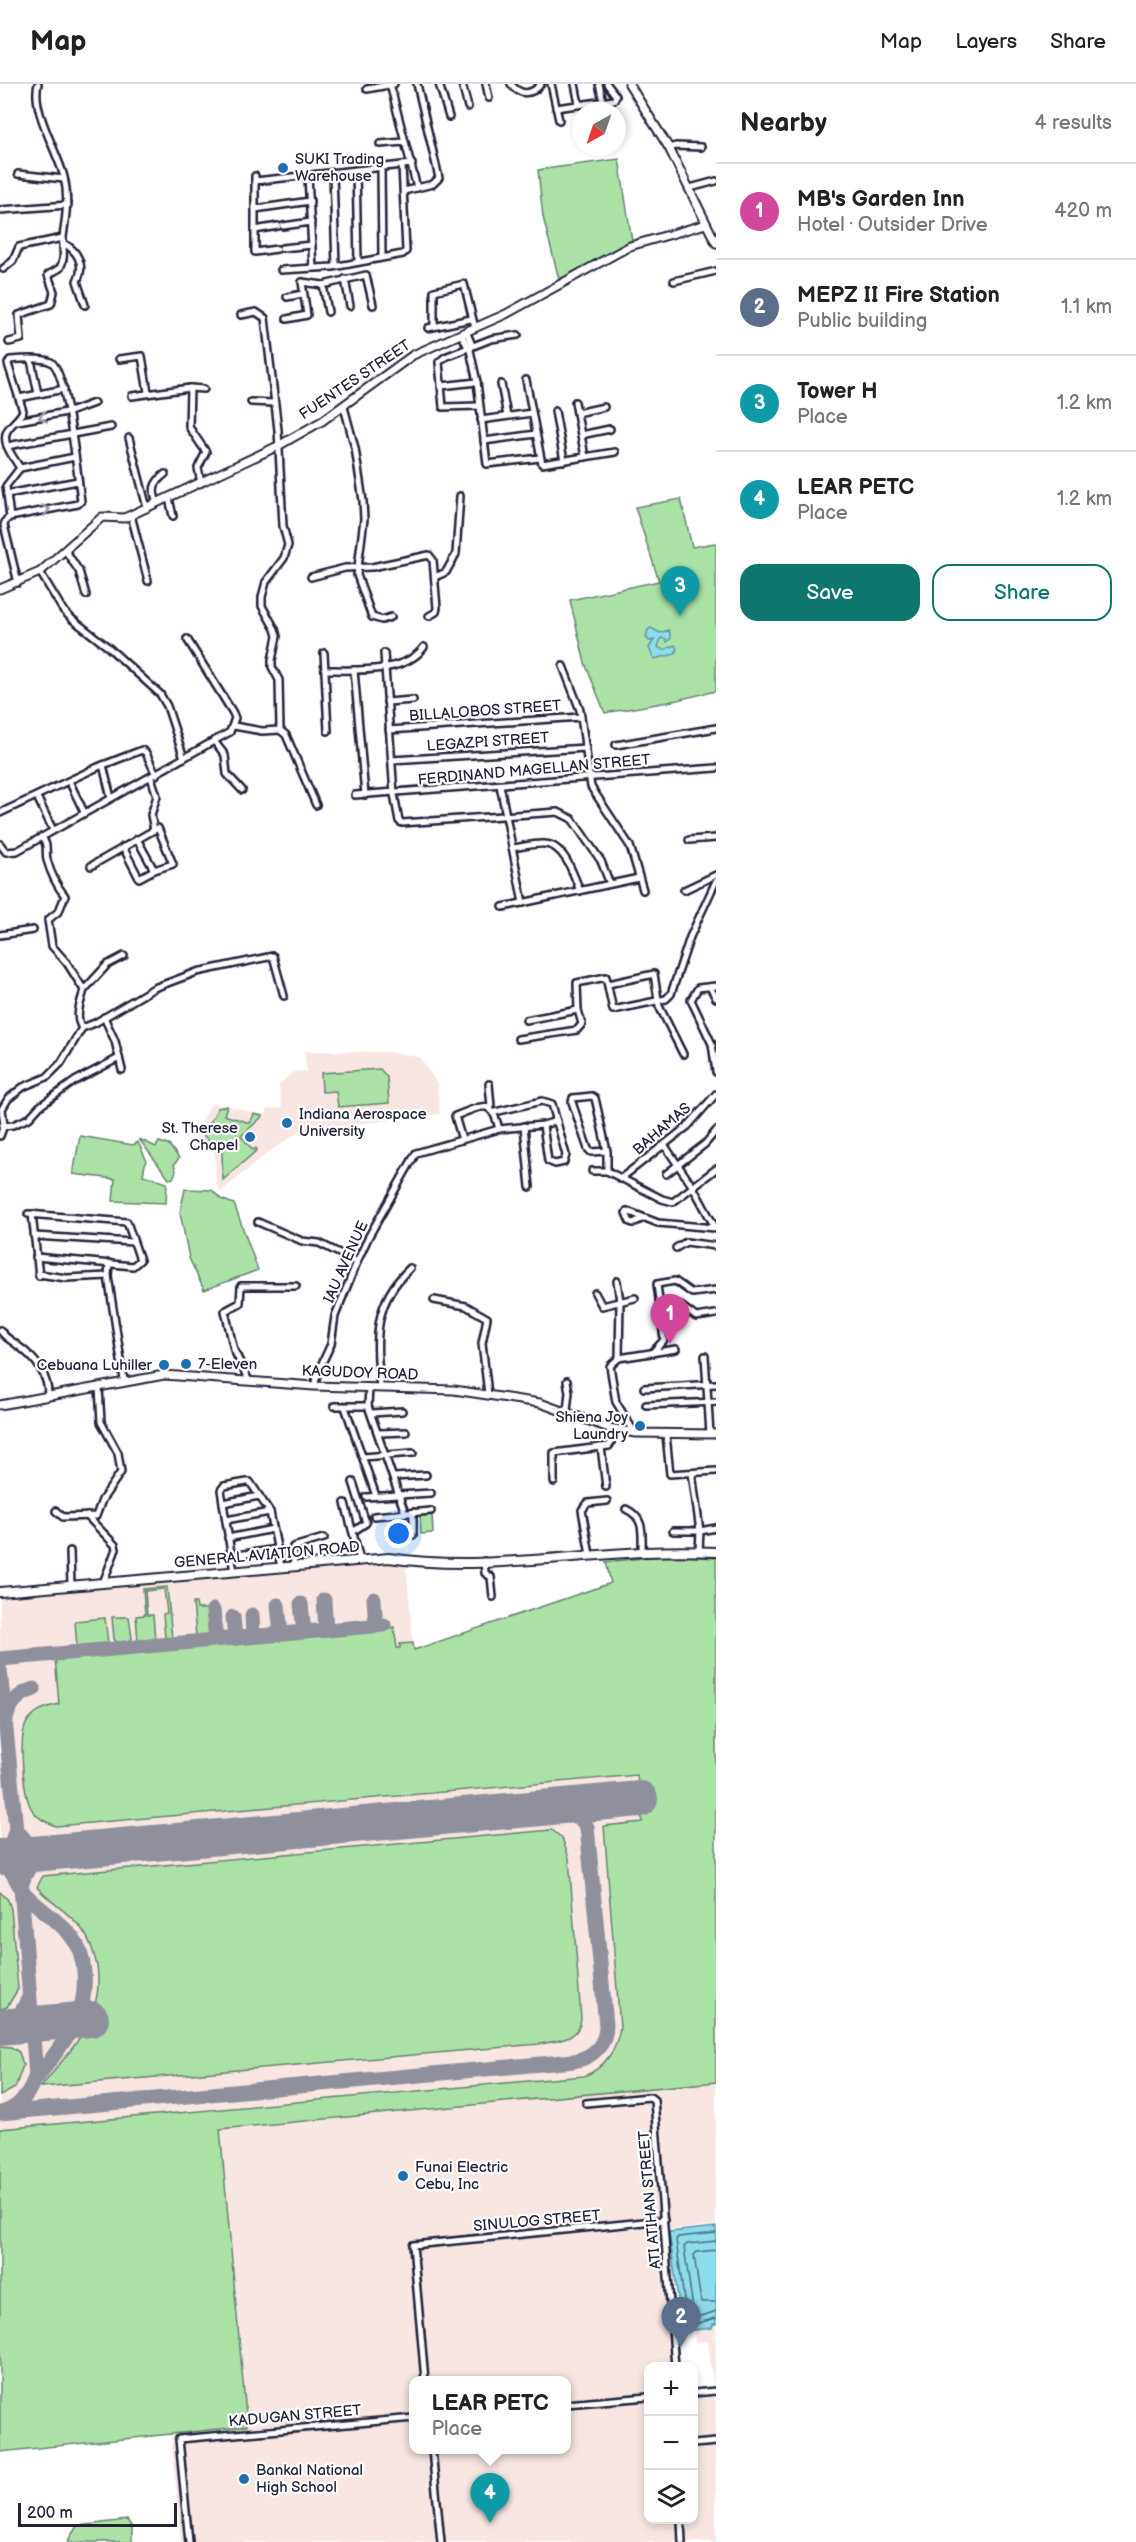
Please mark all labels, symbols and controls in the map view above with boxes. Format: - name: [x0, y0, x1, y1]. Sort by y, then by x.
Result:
- text: Map: [30, 25, 86, 58]
- text: Map: [880, 29, 922, 54]
- text: Layers: [955, 29, 1017, 54]
- text: Share: [1050, 29, 1106, 54]
- north arrow: [572, 102, 626, 156]
- text: Nearby: [740, 108, 827, 139]
- text: 4 results: [1034, 111, 1112, 135]
- place label: SUKI Trading Warehouse: [295, 150, 384, 186]
- marker: SUKI Trading Warehouse: [276, 161, 290, 175]
- text: MB's Garden Inn: [797, 186, 964, 213]
- text: 1: [755, 199, 764, 223]
- text: 420 m: [1054, 199, 1112, 223]
- text: Hotel · Outsider Drive: [797, 213, 988, 237]
- text: MEPZ II Fire Station: [797, 282, 1000, 309]
- text: 2: [754, 295, 765, 319]
- text: 1.1 km: [1061, 295, 1112, 319]
- text: Public building: [797, 309, 927, 333]
- street label: FUENTES STREET: [296, 336, 414, 424]
- text: Tower H: [797, 378, 877, 405]
- text: 3: [754, 391, 765, 415]
- text: 1.2 km: [1057, 391, 1112, 415]
- text: Place: [797, 405, 848, 429]
- one-way arrow: [38, 410, 48, 422]
- text: LEAR PETC: [797, 474, 914, 501]
- text: 4: [754, 487, 765, 511]
- text: 1.2 km: [1057, 487, 1112, 511]
- text: Place: [797, 501, 848, 525]
- one-way arrow: [40, 504, 50, 517]
- button: Save: [740, 564, 920, 621]
- button: Share: [932, 564, 1112, 621]
- pin: 3: [660, 566, 700, 616]
- street label: BILLALOBOS STREET: [408, 696, 562, 726]
- street label: LEGAZPI STREET: [426, 728, 550, 756]
- street label: FERDINAND MAGELLAN STREET: [417, 750, 651, 790]
- street label: BAHAMAS: [629, 1099, 695, 1159]
- place label: Indiana Aerospace University: [299, 1105, 427, 1141]
- marker: Indiana Aerospace University: [280, 1116, 294, 1130]
- place label: St. Therese Chapel: [162, 1119, 238, 1155]
- marker: St. Therese Chapel: [243, 1130, 257, 1144]
- street label: IAU AVENUE: [319, 1218, 373, 1306]
- pin: 1: [650, 1294, 690, 1344]
- place label: 7-Eleven: [198, 1355, 257, 1374]
- place label: Cebuana Luhiller: [37, 1356, 153, 1375]
- marker: 7-Eleven: [179, 1357, 193, 1371]
- marker: Cebuana Luhiller: [157, 1358, 171, 1372]
- street label: KAGUDOY ROAD: [301, 1361, 419, 1385]
- place label: Shiena Joy Laundry: [555, 1408, 628, 1444]
- marker: Shiena Joy Laundry: [633, 1419, 647, 1433]
- your location: [384, 1519, 413, 1548]
- street label: GENERAL AVIATION ROAD: [173, 1537, 361, 1573]
- street label: ATI ATIHAN STREET: [634, 2130, 666, 2270]
- place label: Funai Electric Cebu, Inc: [415, 2158, 508, 2194]
- marker: Funai Electric Cebu, Inc: [396, 2169, 410, 2183]
- street label: SINULOG STREET: [473, 2206, 601, 2236]
- pin: 2: [662, 2298, 700, 2347]
- map controls: [644, 2362, 698, 2524]
- button: +: [644, 2362, 698, 2416]
- popup: [409, 2376, 571, 2454]
- text: LEAR PETC: [431, 2390, 549, 2417]
- street label: KADUGAN STREET: [228, 2401, 362, 2431]
- button: −: [644, 2416, 698, 2470]
- text: Place: [431, 2417, 482, 2441]
- place label: Bankal National High School: [256, 2461, 363, 2497]
- button: layers: [644, 2470, 698, 2524]
- marker: Bankal National High School: [237, 2472, 251, 2486]
- pin: 4: [470, 2474, 510, 2523]
- scale bar: [18, 2500, 177, 2528]
- text: 200 m: [27, 2504, 73, 2523]

